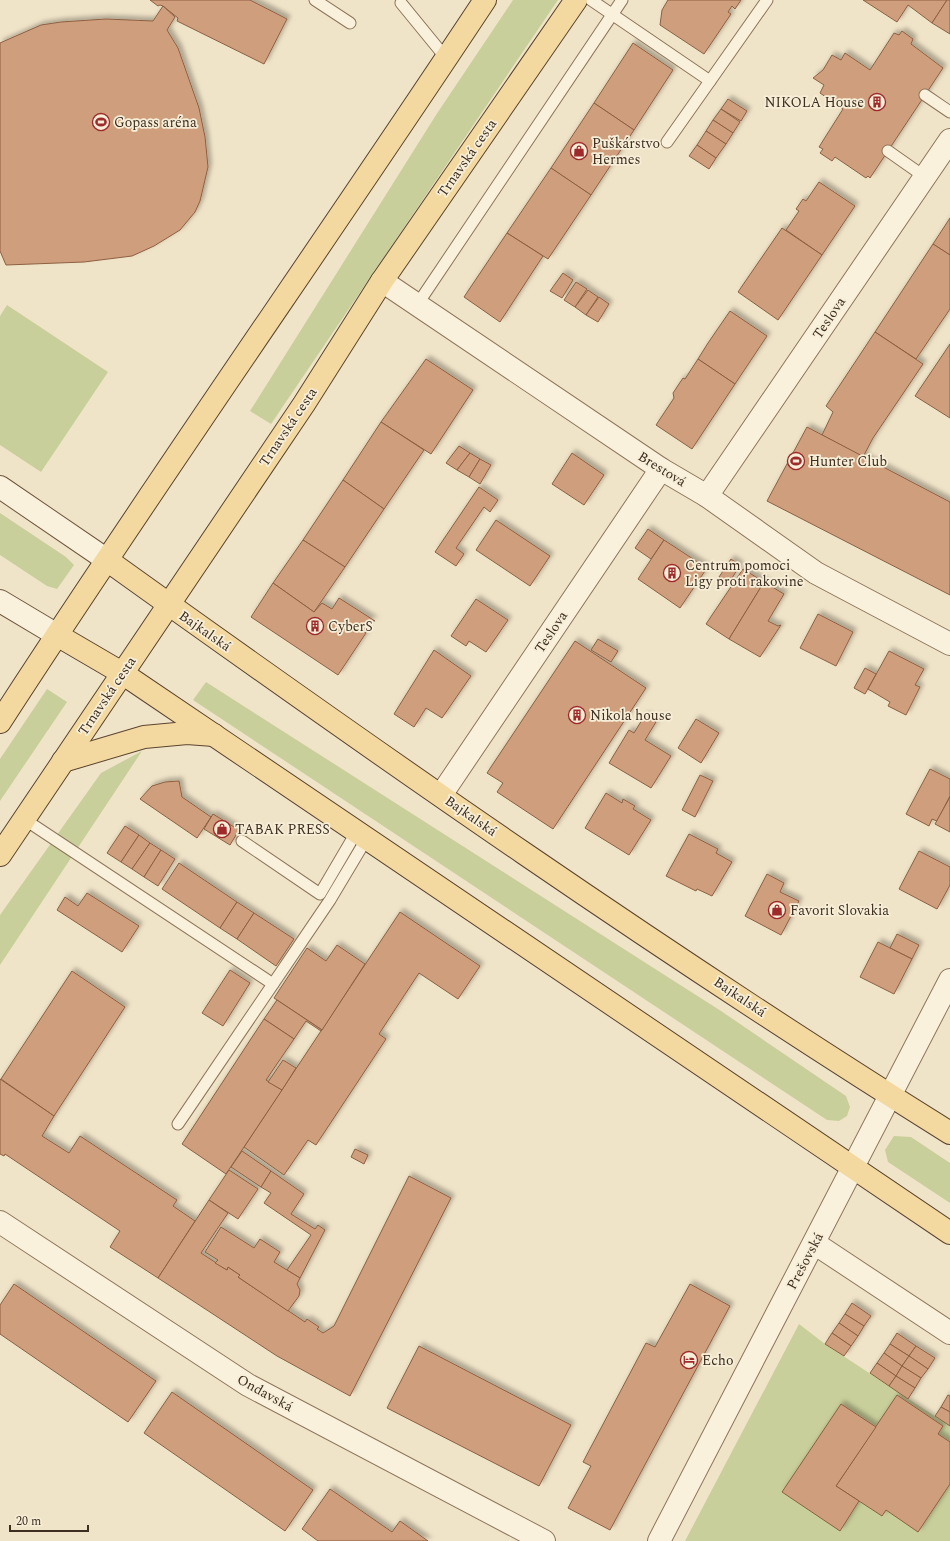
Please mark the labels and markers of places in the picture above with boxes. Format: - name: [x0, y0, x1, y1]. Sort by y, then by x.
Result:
- place label: NIKOLA House: [765, 92, 864, 113]
- building icon: NIKOLA House: [867, 92, 887, 112]
- sports icon: Gopass aréna: [91, 112, 111, 132]
- place label: Gopass aréna: [114, 112, 197, 133]
- place label: Puškárstvo Hermes: [592, 133, 660, 170]
- shop icon: Puškárstvo Hermes: [569, 141, 589, 161]
- sports icon: Hunter Club: [786, 451, 806, 471]
- place label: Hunter Club: [809, 451, 887, 472]
- place label: Centrum pomoci Ligy proti rakovine: [685, 555, 804, 592]
- building icon: Centrum pomoci Ligy proti rakovine: [662, 563, 682, 583]
- building icon: CyberS: [305, 616, 325, 636]
- place label: CyberS: [328, 616, 373, 637]
- building icon: Nikola house: [567, 705, 587, 725]
- place label: Nikola house: [590, 705, 672, 726]
- shop icon: TABAK PRESS: [212, 819, 232, 839]
- place label: TABAK PRESS: [235, 819, 330, 840]
- shop icon: Favorit Slovakia: [767, 900, 787, 920]
- place label: Favorit Slovakia: [790, 900, 889, 921]
- hotel icon: Echo: [679, 1350, 699, 1370]
- place label: Echo: [702, 1350, 734, 1371]

